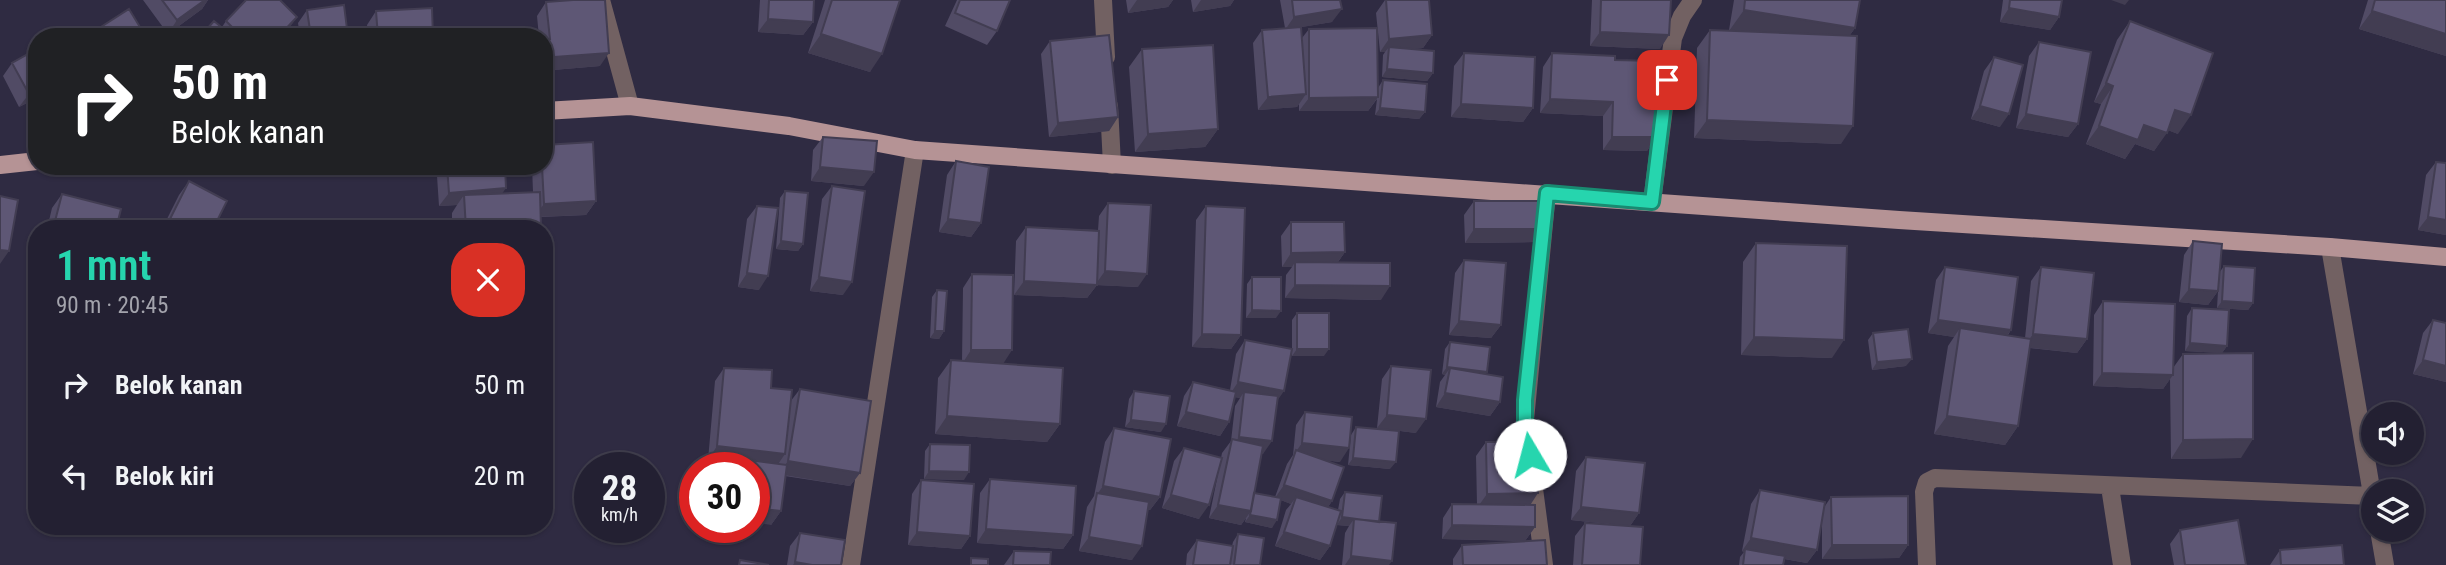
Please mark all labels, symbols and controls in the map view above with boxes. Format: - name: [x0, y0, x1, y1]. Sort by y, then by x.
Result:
- pin: [1637, 50, 1697, 110]
- text: 50 m: [171, 54, 268, 111]
- icon: right: [56, 56, 147, 147]
- icon: arrive: [1648, 61, 1686, 99]
- text: Belok kanan: [171, 113, 325, 151]
- text: 1 mnt: [56, 241, 151, 290]
- button: close: [451, 243, 525, 317]
- text: 90 m · 20:45: [56, 292, 168, 319]
- icon: right: [56, 366, 94, 404]
- text: Belok kanan: [115, 370, 242, 400]
- text: 50 m: [474, 370, 525, 400]
- map controls: [2361, 402, 2424, 542]
- button: sound: [2361, 402, 2424, 465]
- position arrow: [1493, 418, 1567, 492]
- speed limit sign: 30: [679, 452, 770, 543]
- icon: left: [56, 457, 94, 495]
- text: Belok kiri: [115, 461, 214, 491]
- text: 20 m: [474, 461, 525, 491]
- text: 28: [602, 468, 637, 509]
- button: layers: [2361, 479, 2424, 542]
- text: km/h: [601, 504, 638, 525]

